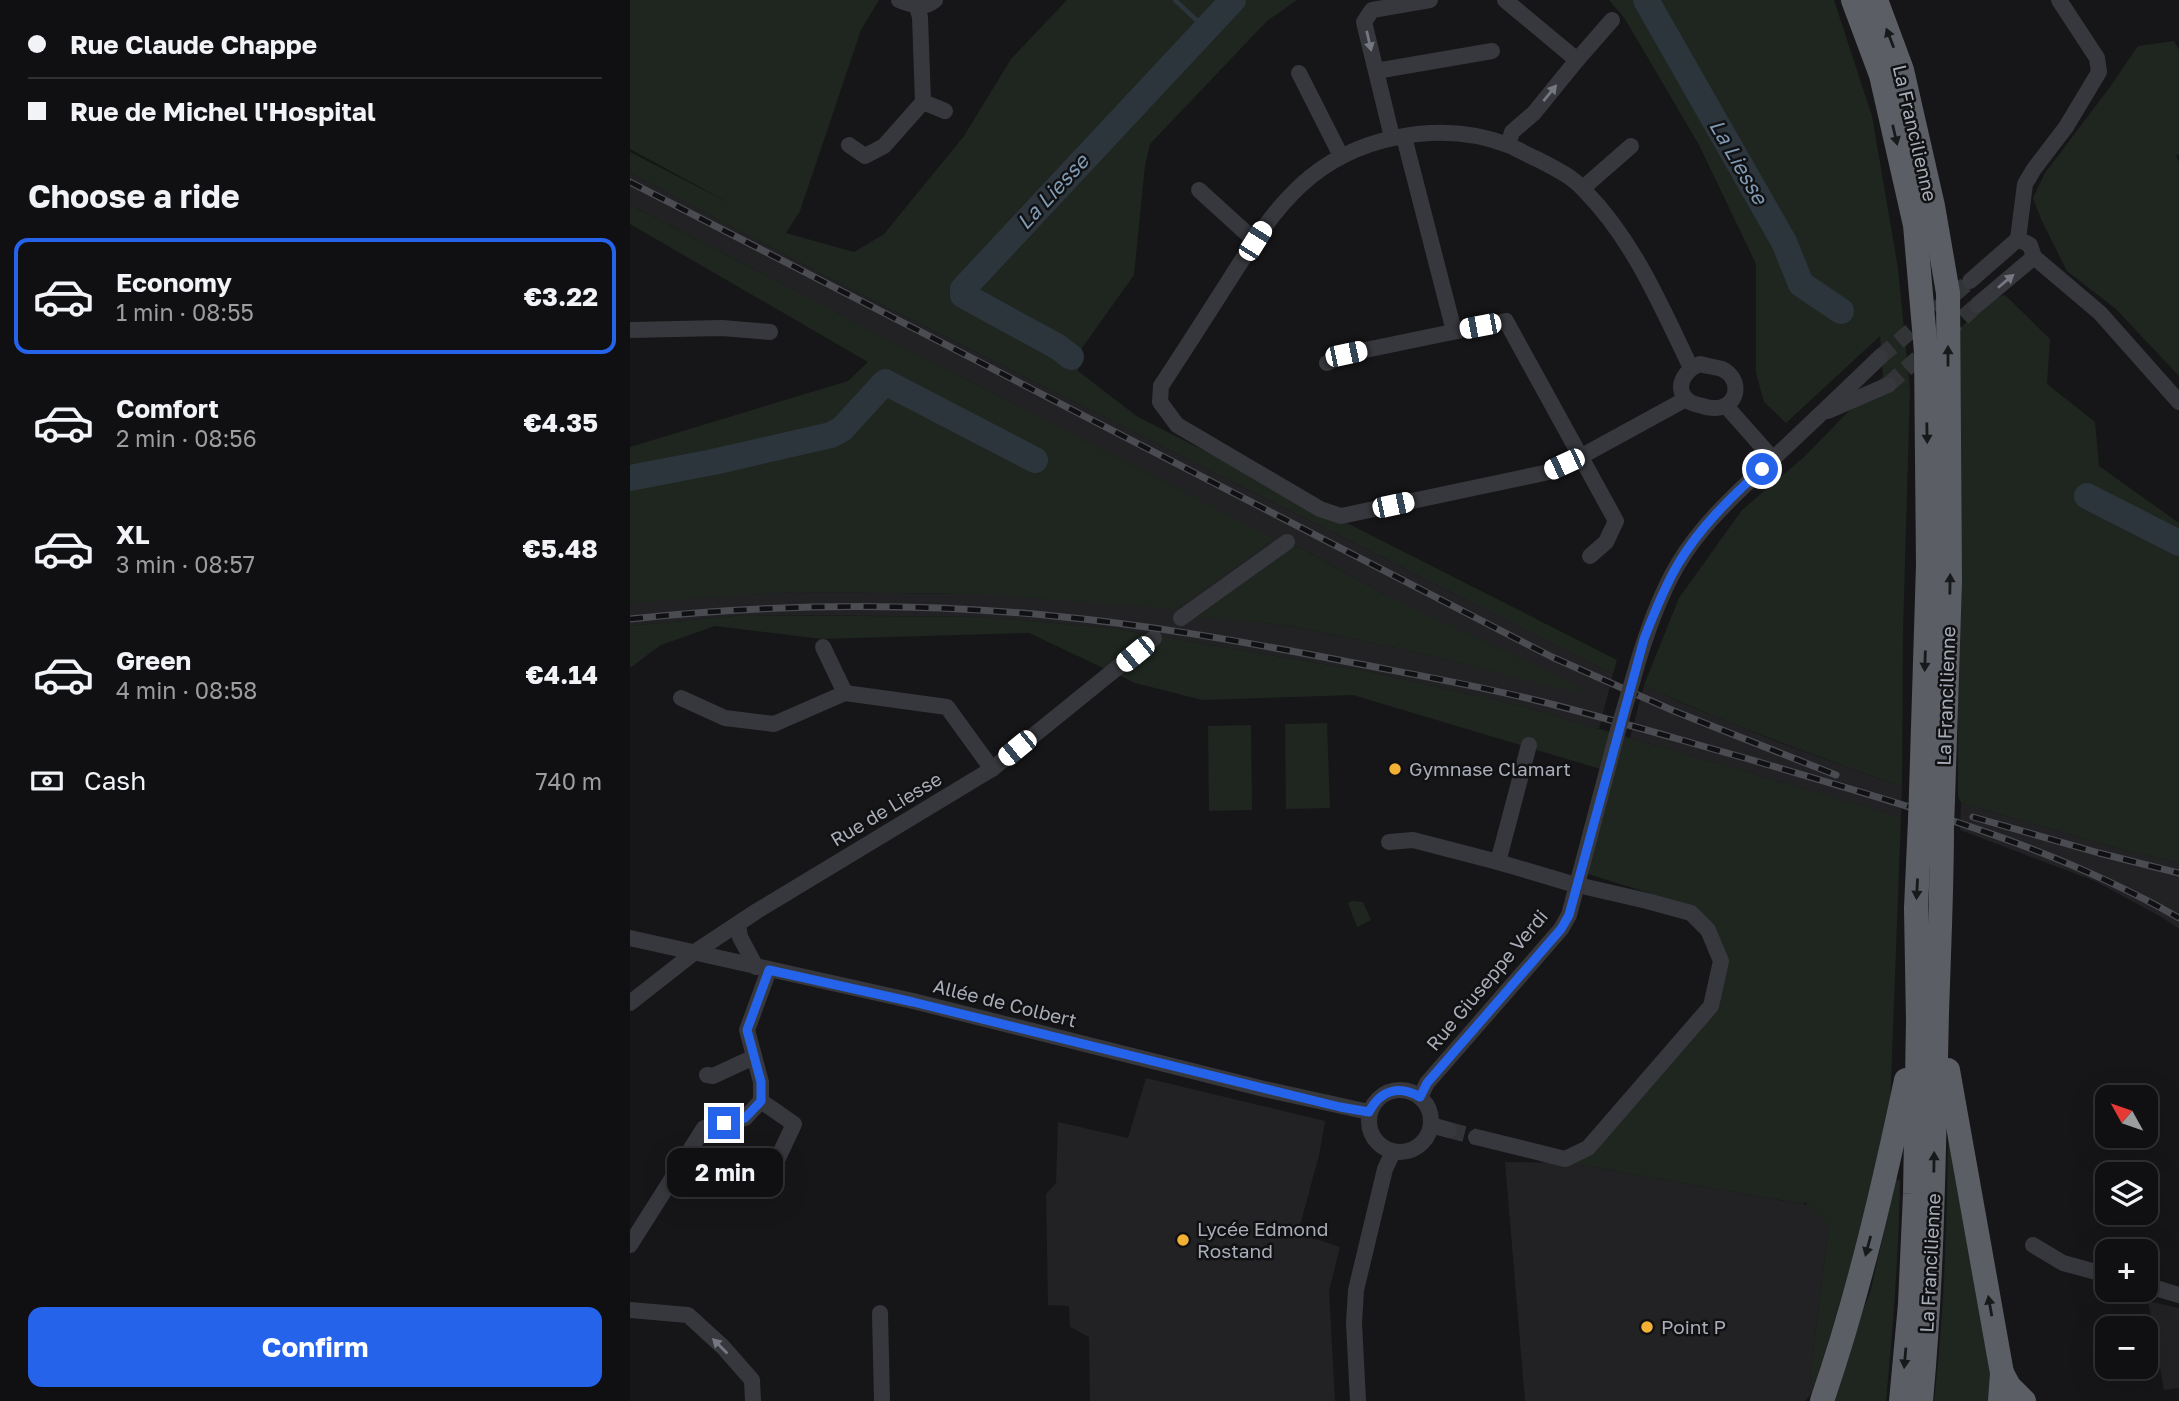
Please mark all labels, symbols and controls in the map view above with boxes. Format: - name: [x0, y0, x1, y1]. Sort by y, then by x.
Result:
- one-way arrow: [1884, 27, 1895, 48]
- text: Rue Claude Chappe: [70, 29, 317, 60]
- one-way arrow: [1363, 30, 1374, 52]
- street label: La Francilienne: [1889, 62, 1942, 203]
- one-way arrow: [1543, 84, 1558, 102]
- text: Rue de Michel l'Hospital: [70, 96, 376, 127]
- water label: La Liesse: [1704, 115, 1774, 210]
- one-way arrow: [1890, 124, 1901, 146]
- water label: La Liesse: [1011, 147, 1095, 234]
- text: Choose a ride: [28, 177, 240, 215]
- car: [1235, 218, 1276, 264]
- icon: car: [32, 265, 95, 328]
- text: Economy: [116, 267, 232, 298]
- one-way arrow: [1997, 274, 2014, 289]
- text: €3.22: [524, 281, 598, 312]
- text: 1 min · 08:55: [116, 298, 254, 326]
- car: [1458, 312, 1503, 340]
- car: [1324, 339, 1369, 369]
- one-way arrow: [1942, 345, 1954, 367]
- icon: car: [32, 391, 95, 454]
- text: Comfort: [116, 393, 219, 424]
- text: €4.35: [523, 407, 598, 438]
- one-way arrow: [1921, 423, 1933, 445]
- text: 2 min · 08:56: [116, 424, 257, 452]
- car: [1541, 446, 1588, 482]
- route start: [1746, 453, 1778, 485]
- car: [1371, 490, 1416, 520]
- icon: car: [32, 517, 95, 580]
- text: XL: [116, 519, 150, 550]
- text: €5.48: [523, 533, 598, 564]
- text: 3 min · 08:57: [116, 550, 255, 578]
- one-way arrow: [1944, 572, 1955, 594]
- street label: La Francilienne: [1932, 626, 1959, 766]
- car: [1113, 633, 1158, 675]
- icon: car: [32, 643, 95, 706]
- text: Green: [116, 645, 191, 676]
- one-way arrow: [1920, 650, 1931, 672]
- text: €4.14: [525, 659, 598, 690]
- text: 4 min · 08:58: [116, 676, 257, 704]
- car: [995, 727, 1040, 769]
- place label: Gymnase Clamart: [1409, 757, 1571, 780]
- marker: Gymnase Clamart: [1387, 761, 1403, 777]
- icon: cash: [28, 762, 66, 800]
- text: Cash: [84, 765, 146, 796]
- street label: Rue de Liesse: [826, 766, 945, 851]
- text: 740 m: [535, 767, 602, 795]
- one-way arrow: [1911, 878, 1922, 900]
- street label: Rue Giuseppe Verdi: [1421, 905, 1552, 1055]
- street label: Allée de Colbert: [931, 974, 1079, 1031]
- north arrow: [2095, 1085, 2158, 1148]
- map controls: [2095, 1085, 2158, 1379]
- route end: [708, 1107, 740, 1139]
- callout: 2 min: [666, 1148, 782, 1196]
- one-way arrow: [1929, 1150, 1940, 1172]
- text: 2 min: [695, 1158, 755, 1186]
- button: layers: [2095, 1162, 2158, 1225]
- street label: La Francilienne: [1914, 1193, 1945, 1333]
- place label: Lycée Edmond Rostand: [1197, 1217, 1328, 1262]
- marker: Lycée Edmond Rostand: [1175, 1232, 1191, 1248]
- one-way arrow: [1863, 1236, 1873, 1257]
- button: +: [2095, 1239, 2158, 1302]
- one-way arrow: [1984, 1295, 1995, 1317]
- button: Confirm: [28, 1307, 602, 1387]
- place label: Point P: [1661, 1315, 1726, 1338]
- button: −: [2095, 1316, 2158, 1379]
- marker: Point P: [1639, 1319, 1655, 1335]
- one-way arrow: [712, 1338, 729, 1354]
- one-way arrow: [1899, 1348, 1910, 1370]

